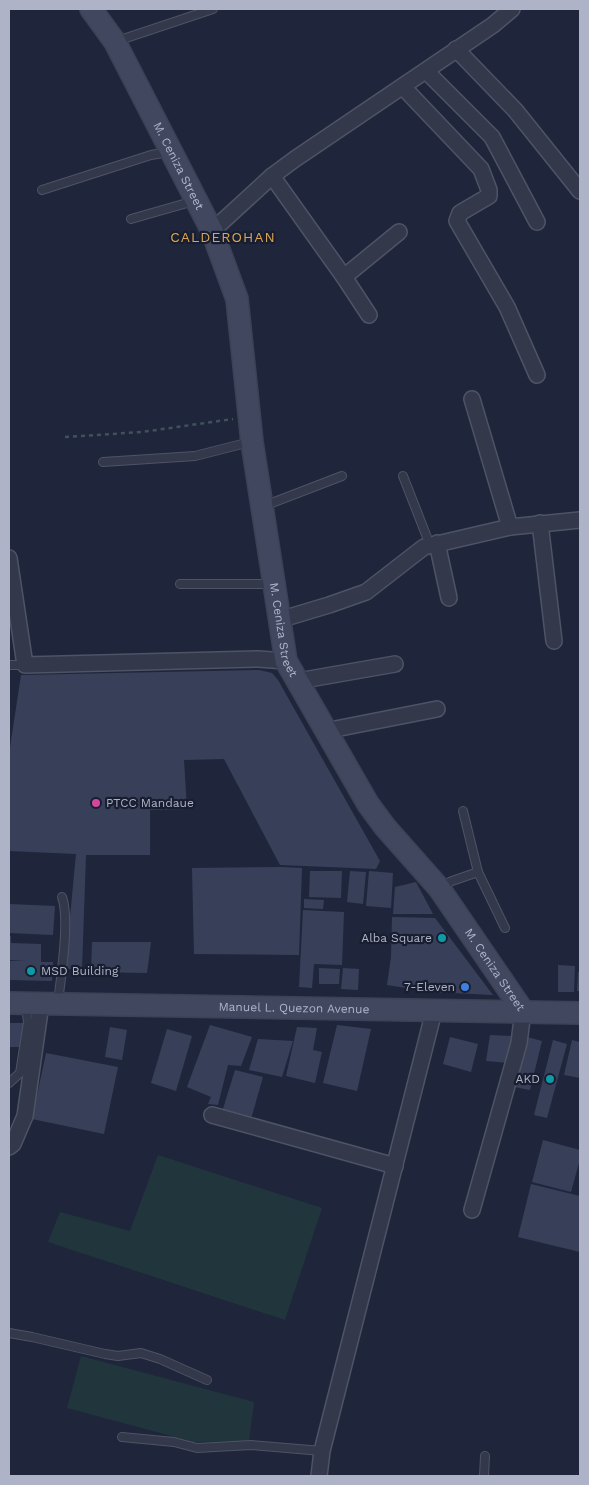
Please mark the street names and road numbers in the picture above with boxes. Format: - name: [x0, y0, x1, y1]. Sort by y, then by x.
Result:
- street label: M. Ceniza Street: [150, 120, 207, 212]
- street label: M. Ceniza Street: [267, 581, 301, 679]
- street label: M. Ceniza Street: [462, 926, 528, 1014]
- street label: Manuel L. Quezon Avenue: [218, 1000, 370, 1016]

